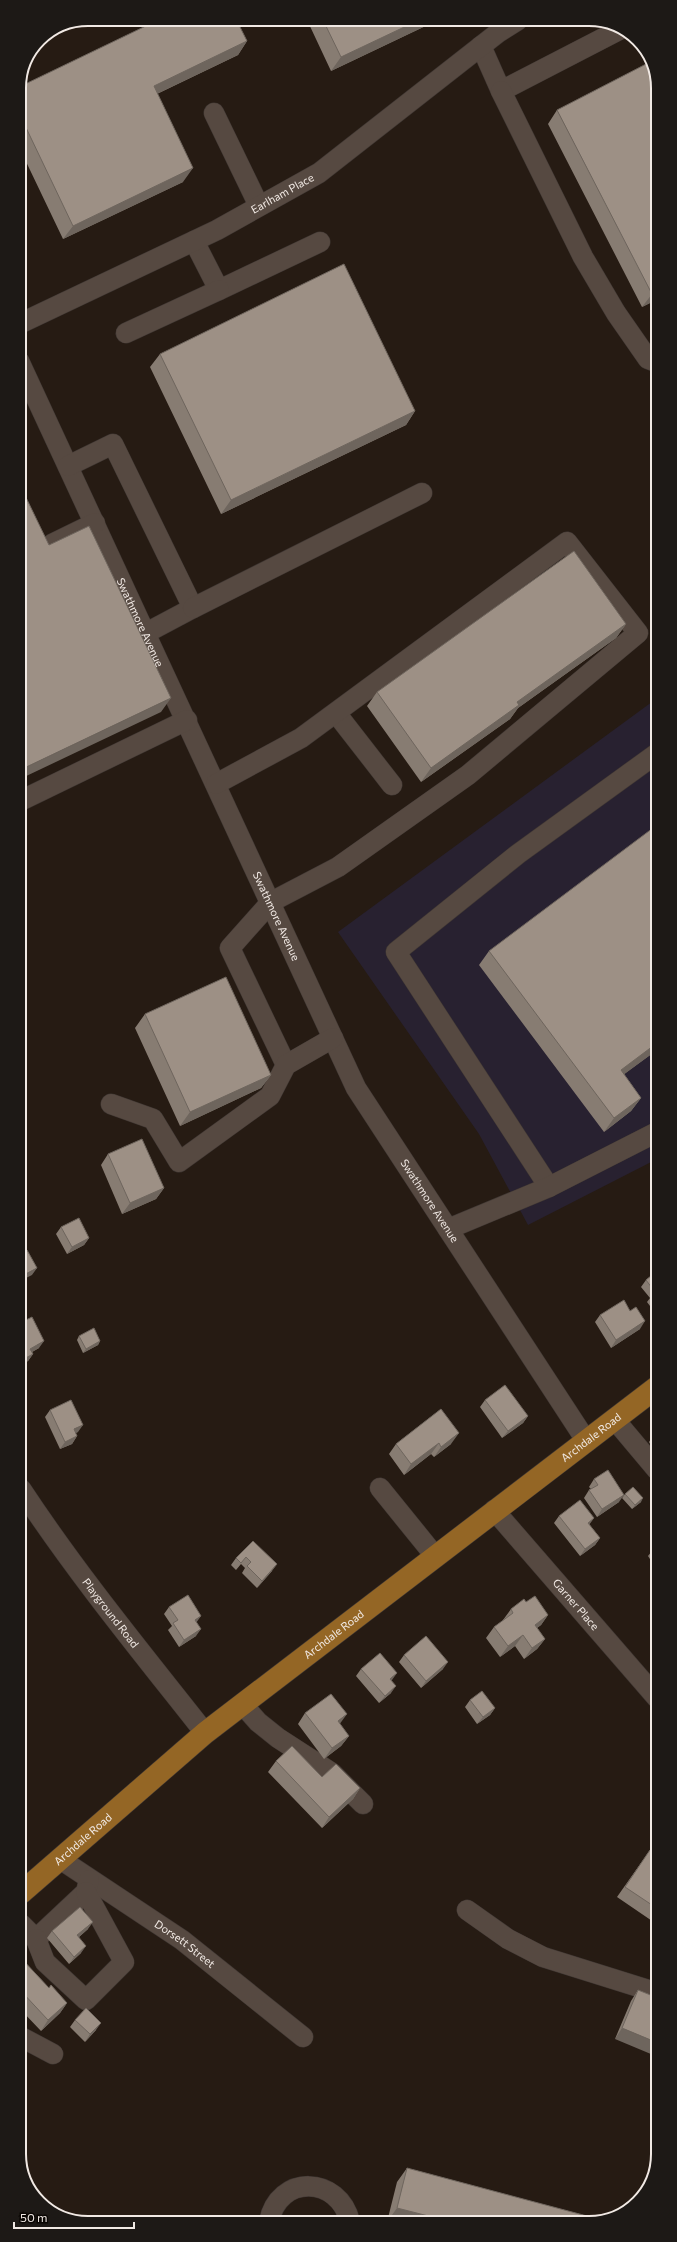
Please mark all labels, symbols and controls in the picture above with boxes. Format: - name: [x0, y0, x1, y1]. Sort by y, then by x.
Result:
- street label: Earlham Place: [248, 170, 316, 216]
- street label: Swathmore Avenue: [114, 576, 167, 669]
- street label: Swathmore Avenue: [251, 870, 303, 963]
- street label: Swathmore Avenue: [398, 1157, 462, 1245]
- street label: Archdale Road: [558, 1410, 623, 1464]
- street label: Playground Road: [80, 1575, 142, 1650]
- street label: Garner Place: [551, 1576, 602, 1633]
- street label: Archdale Road: [301, 1607, 366, 1661]
- street label: Archdale Road: [51, 1810, 114, 1867]
- street label: Dorsett Street: [153, 1917, 218, 1970]
- scale bar: [14, 2204, 134, 2230]
- text: 50 m: [20, 2210, 48, 2224]

